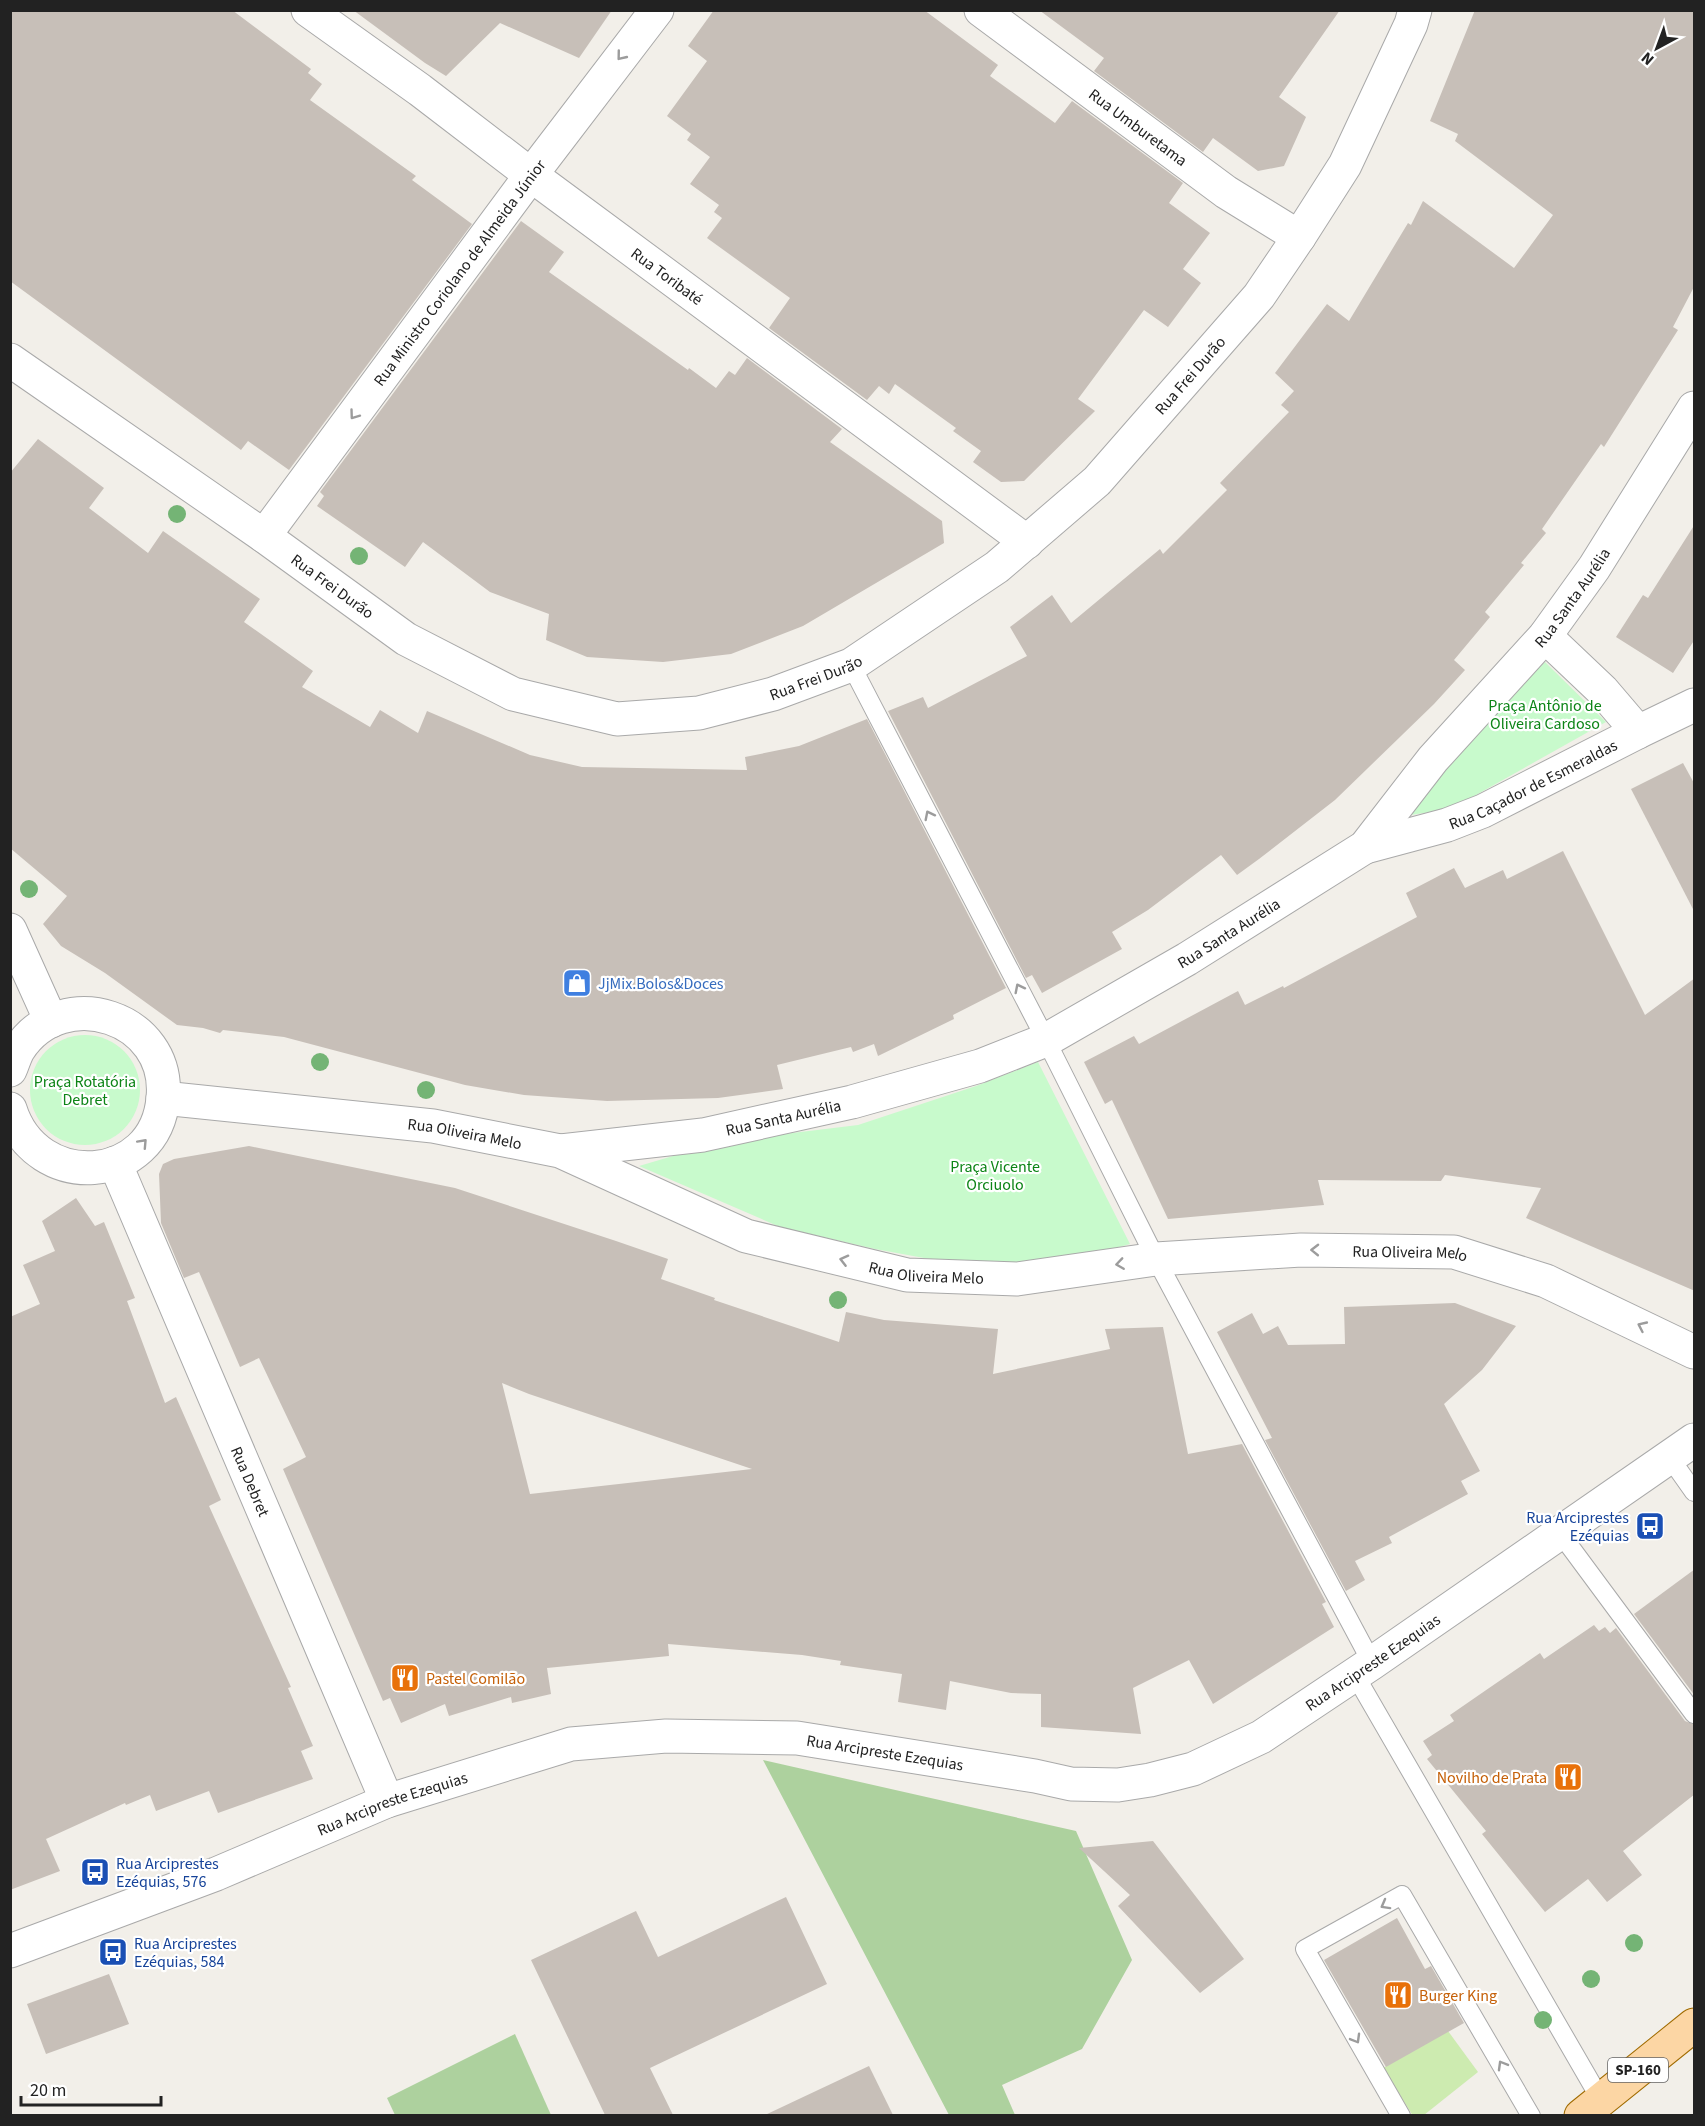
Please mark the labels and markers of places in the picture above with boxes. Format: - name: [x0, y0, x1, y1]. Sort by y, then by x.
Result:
- shop icon: JjMix.Bolos&Doces: [561, 967, 593, 999]
- place label: JjMix.Bolos&Doces: [598, 973, 724, 995]
- place label: Rua Arciprestes Ezéquias: [1526, 1507, 1629, 1547]
- bus stop icon: Rua Arciprestes Ezéquias: [1634, 1510, 1666, 1542]
- restaurant icon: Pastel Comilão: [389, 1662, 421, 1694]
- place label: Pastel Comilão: [426, 1668, 525, 1690]
- restaurant icon: Novilho de Prata: [1552, 1761, 1584, 1793]
- place label: Novilho de Prata: [1437, 1767, 1547, 1789]
- place label: Rua Arciprestes Ezéquias, 576: [116, 1853, 219, 1893]
- bus stop icon: Rua Arciprestes Ezéquias, 576: [79, 1856, 111, 1888]
- place label: Rua Arciprestes Ezéquias, 584: [134, 1933, 237, 1973]
- bus stop icon: Rua Arciprestes Ezéquias, 584: [97, 1936, 129, 1968]
- restaurant icon: Burger King: [1382, 1979, 1414, 2011]
- place label: Burger King: [1419, 1985, 1497, 2007]

